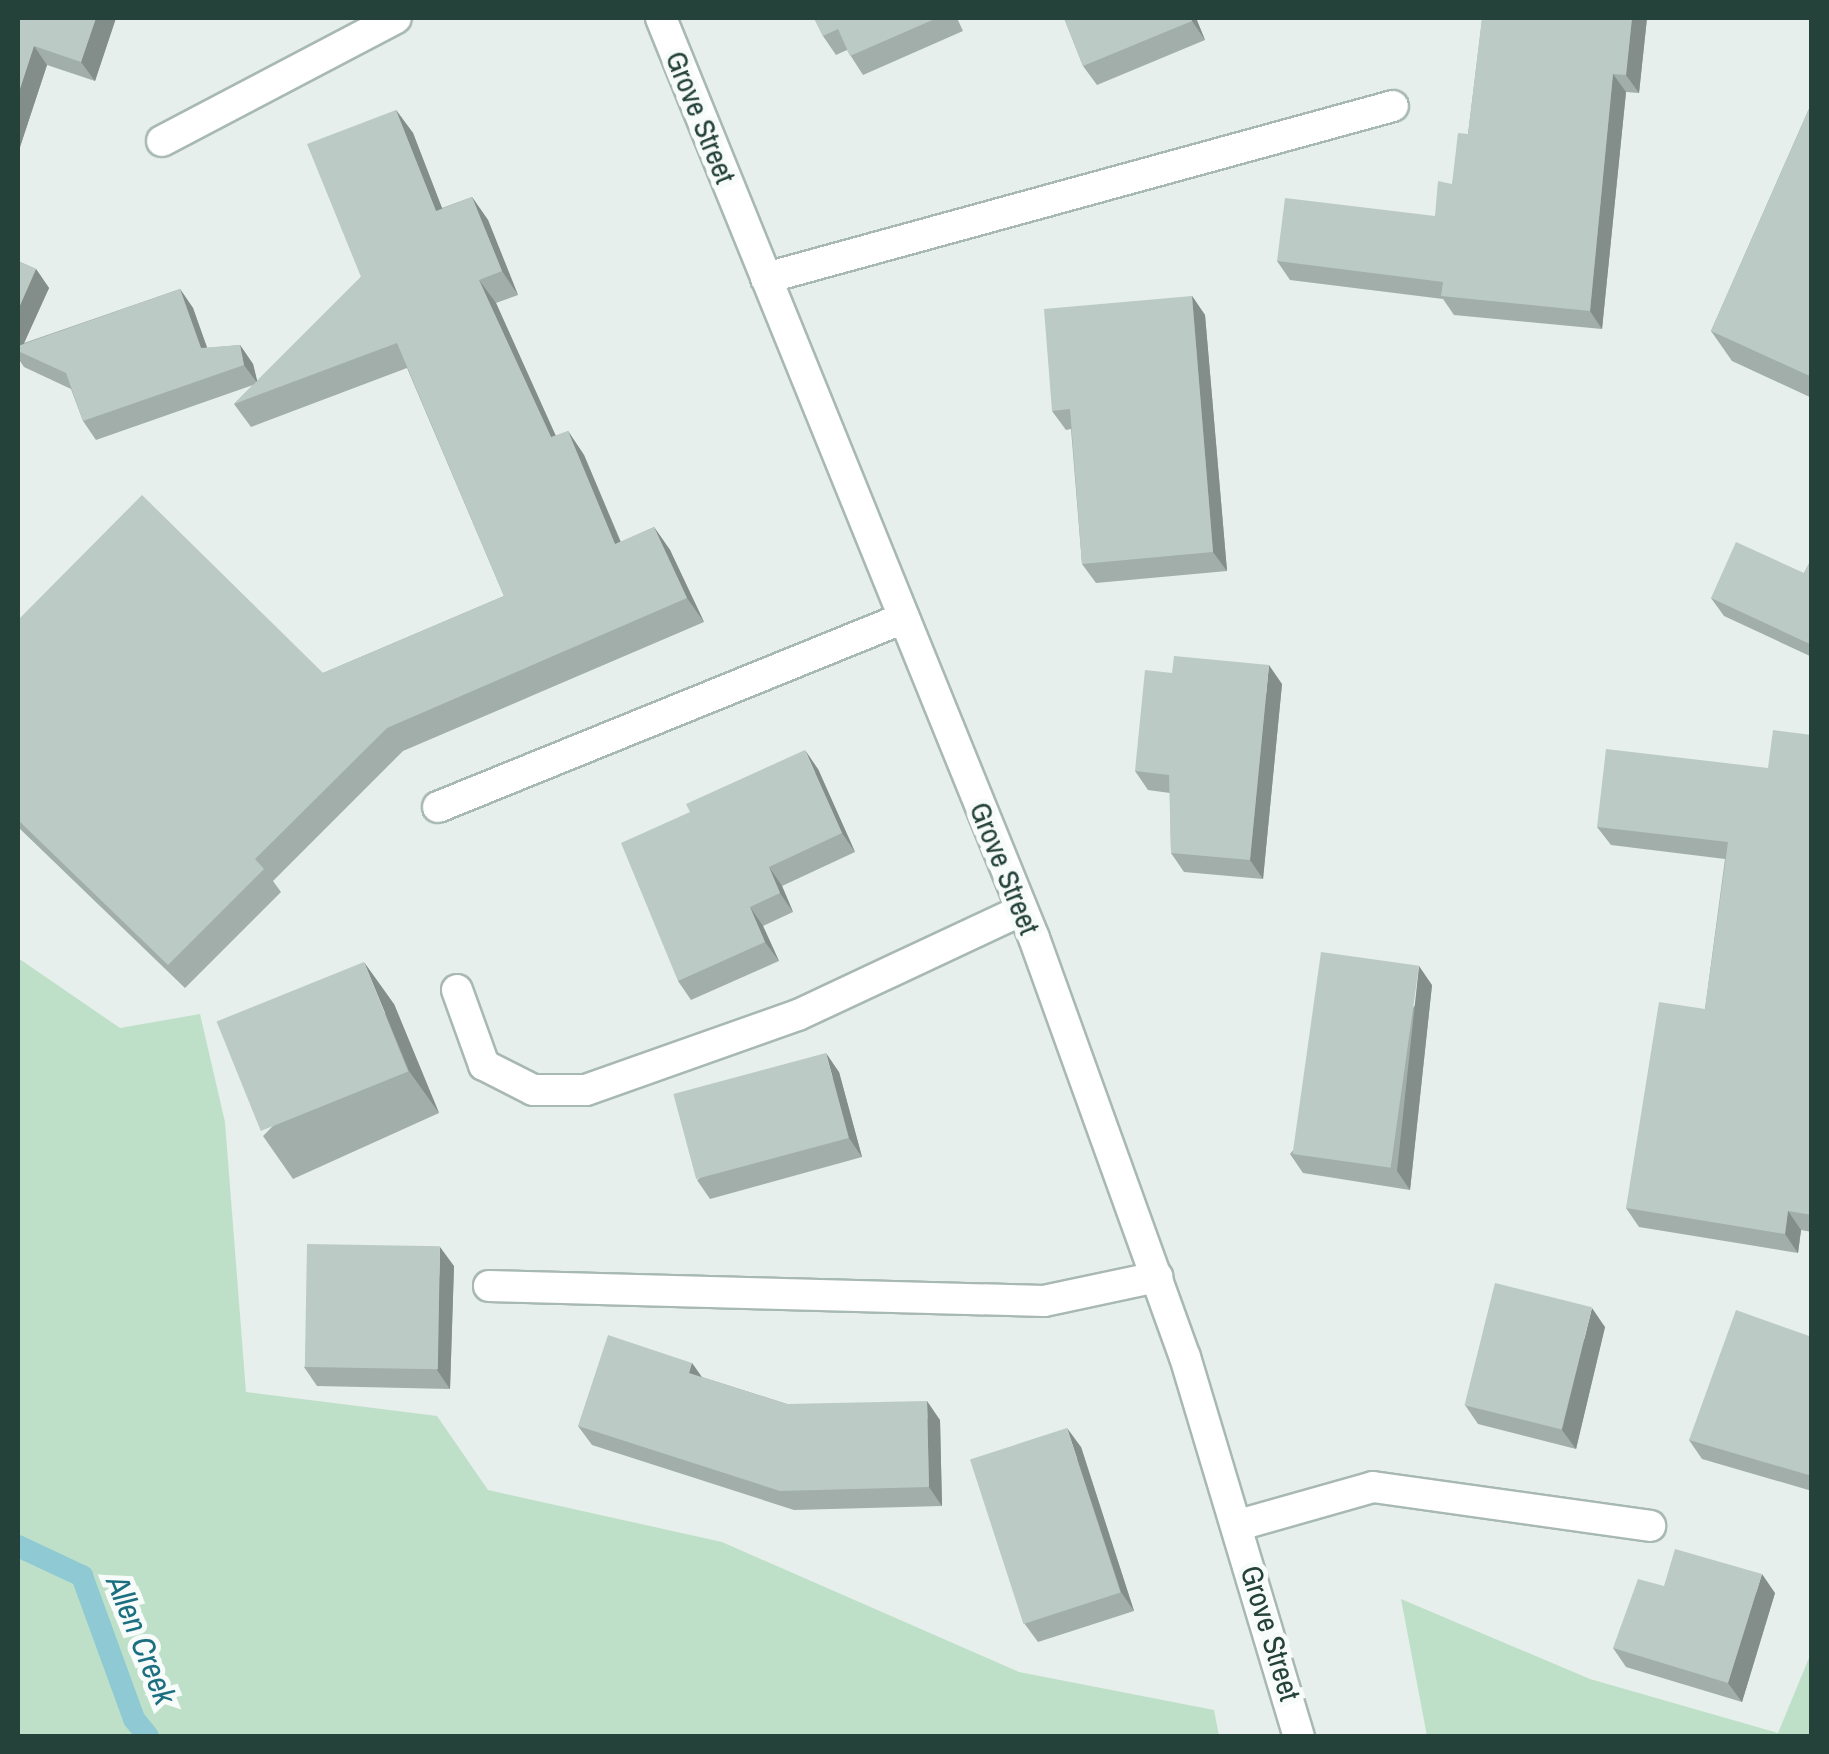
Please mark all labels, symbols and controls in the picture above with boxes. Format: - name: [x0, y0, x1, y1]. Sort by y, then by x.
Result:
- street label: Grove Street: [658, 46, 744, 188]
- street label: Grove Street: [962, 797, 1048, 939]
- street label: Grove Street: [1233, 1561, 1309, 1705]
- water label: Allen Creek: [98, 1570, 184, 1710]

